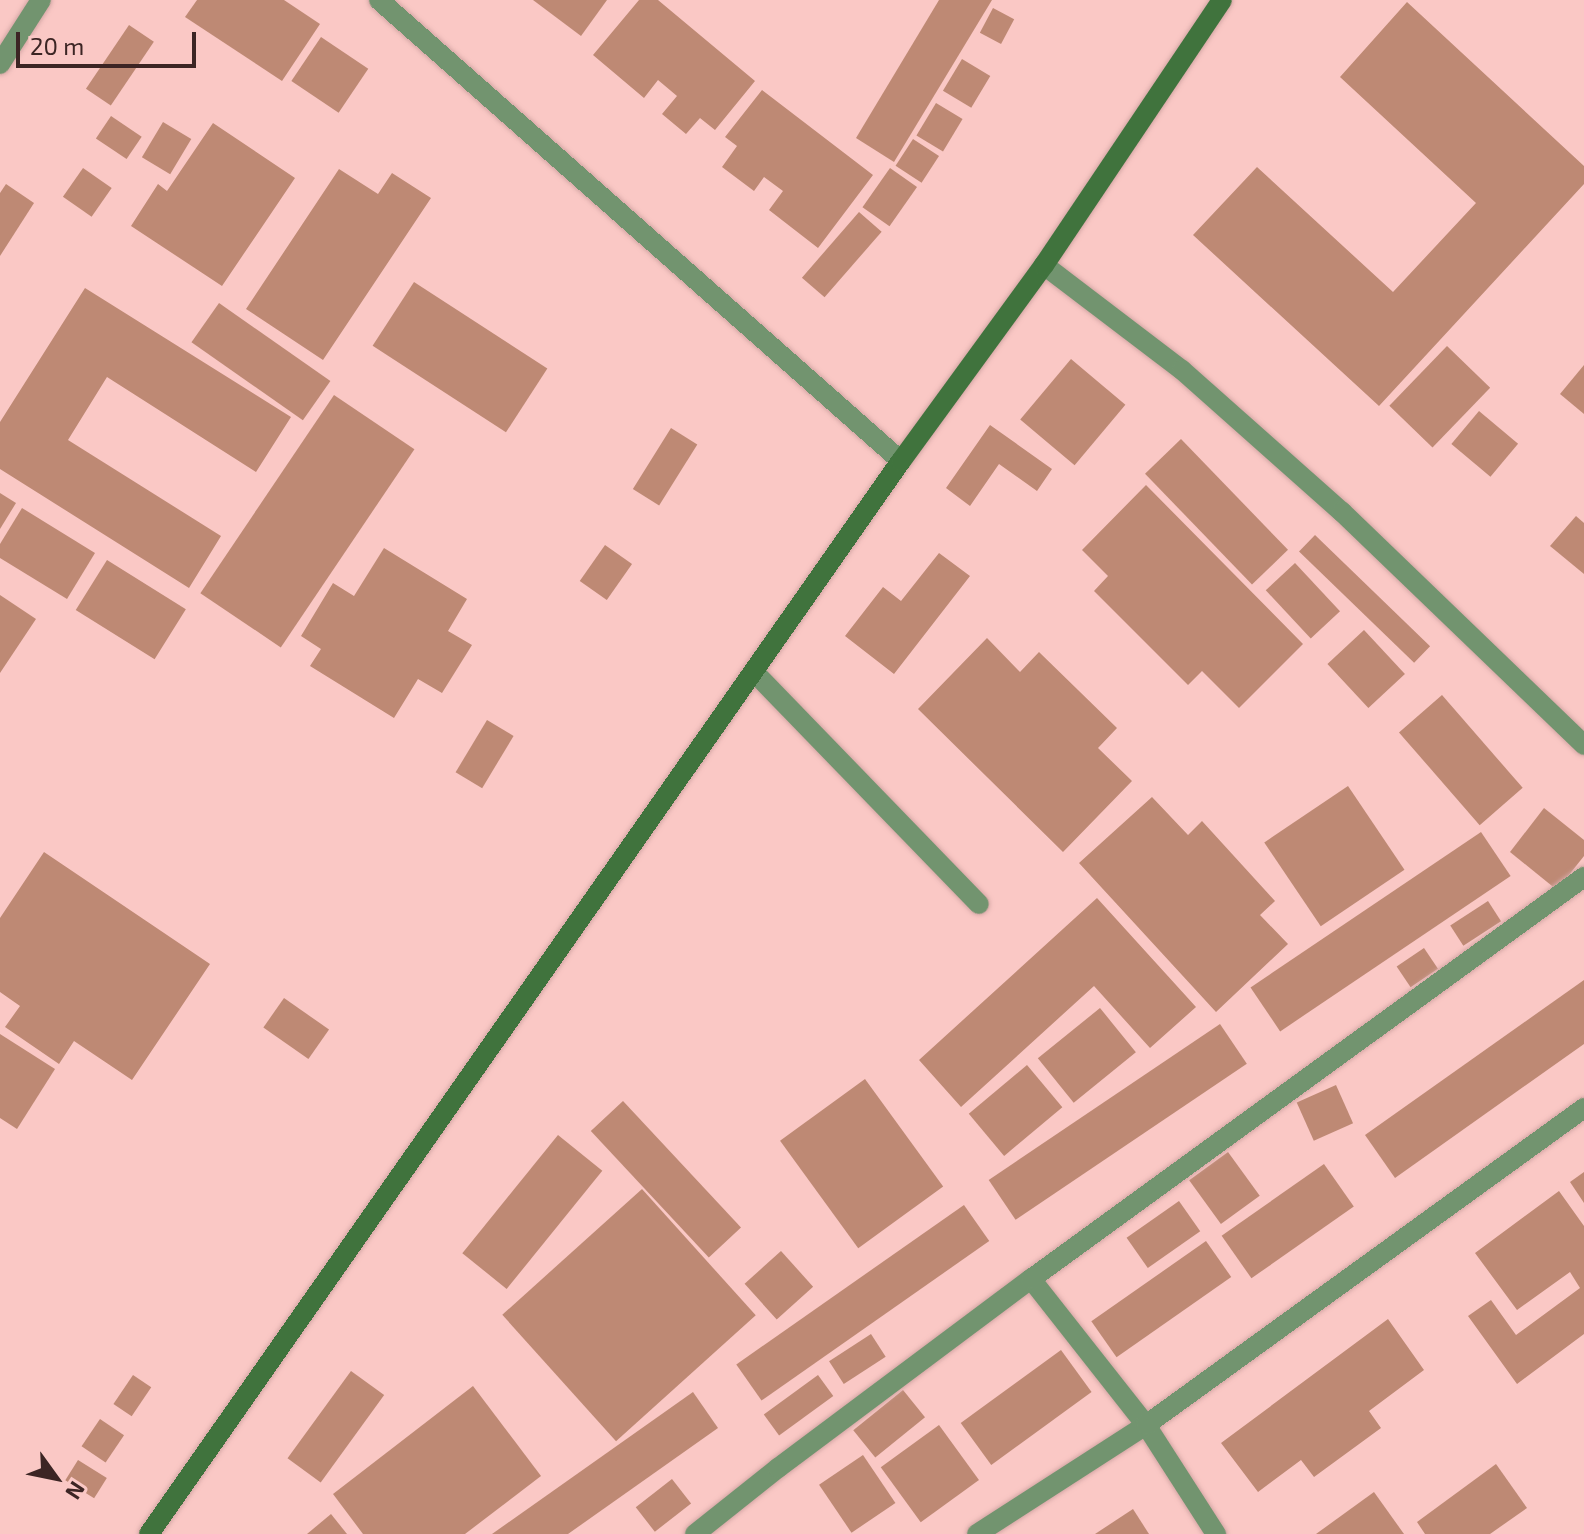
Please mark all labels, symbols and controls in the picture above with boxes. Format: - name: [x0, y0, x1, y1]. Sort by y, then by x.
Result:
- scale bar: [20, 16, 200, 66]
- text: 20 m: [30, 31, 84, 60]
- north arrow: [16, 1438, 96, 1518]
- text: N: [61, 1477, 91, 1505]

